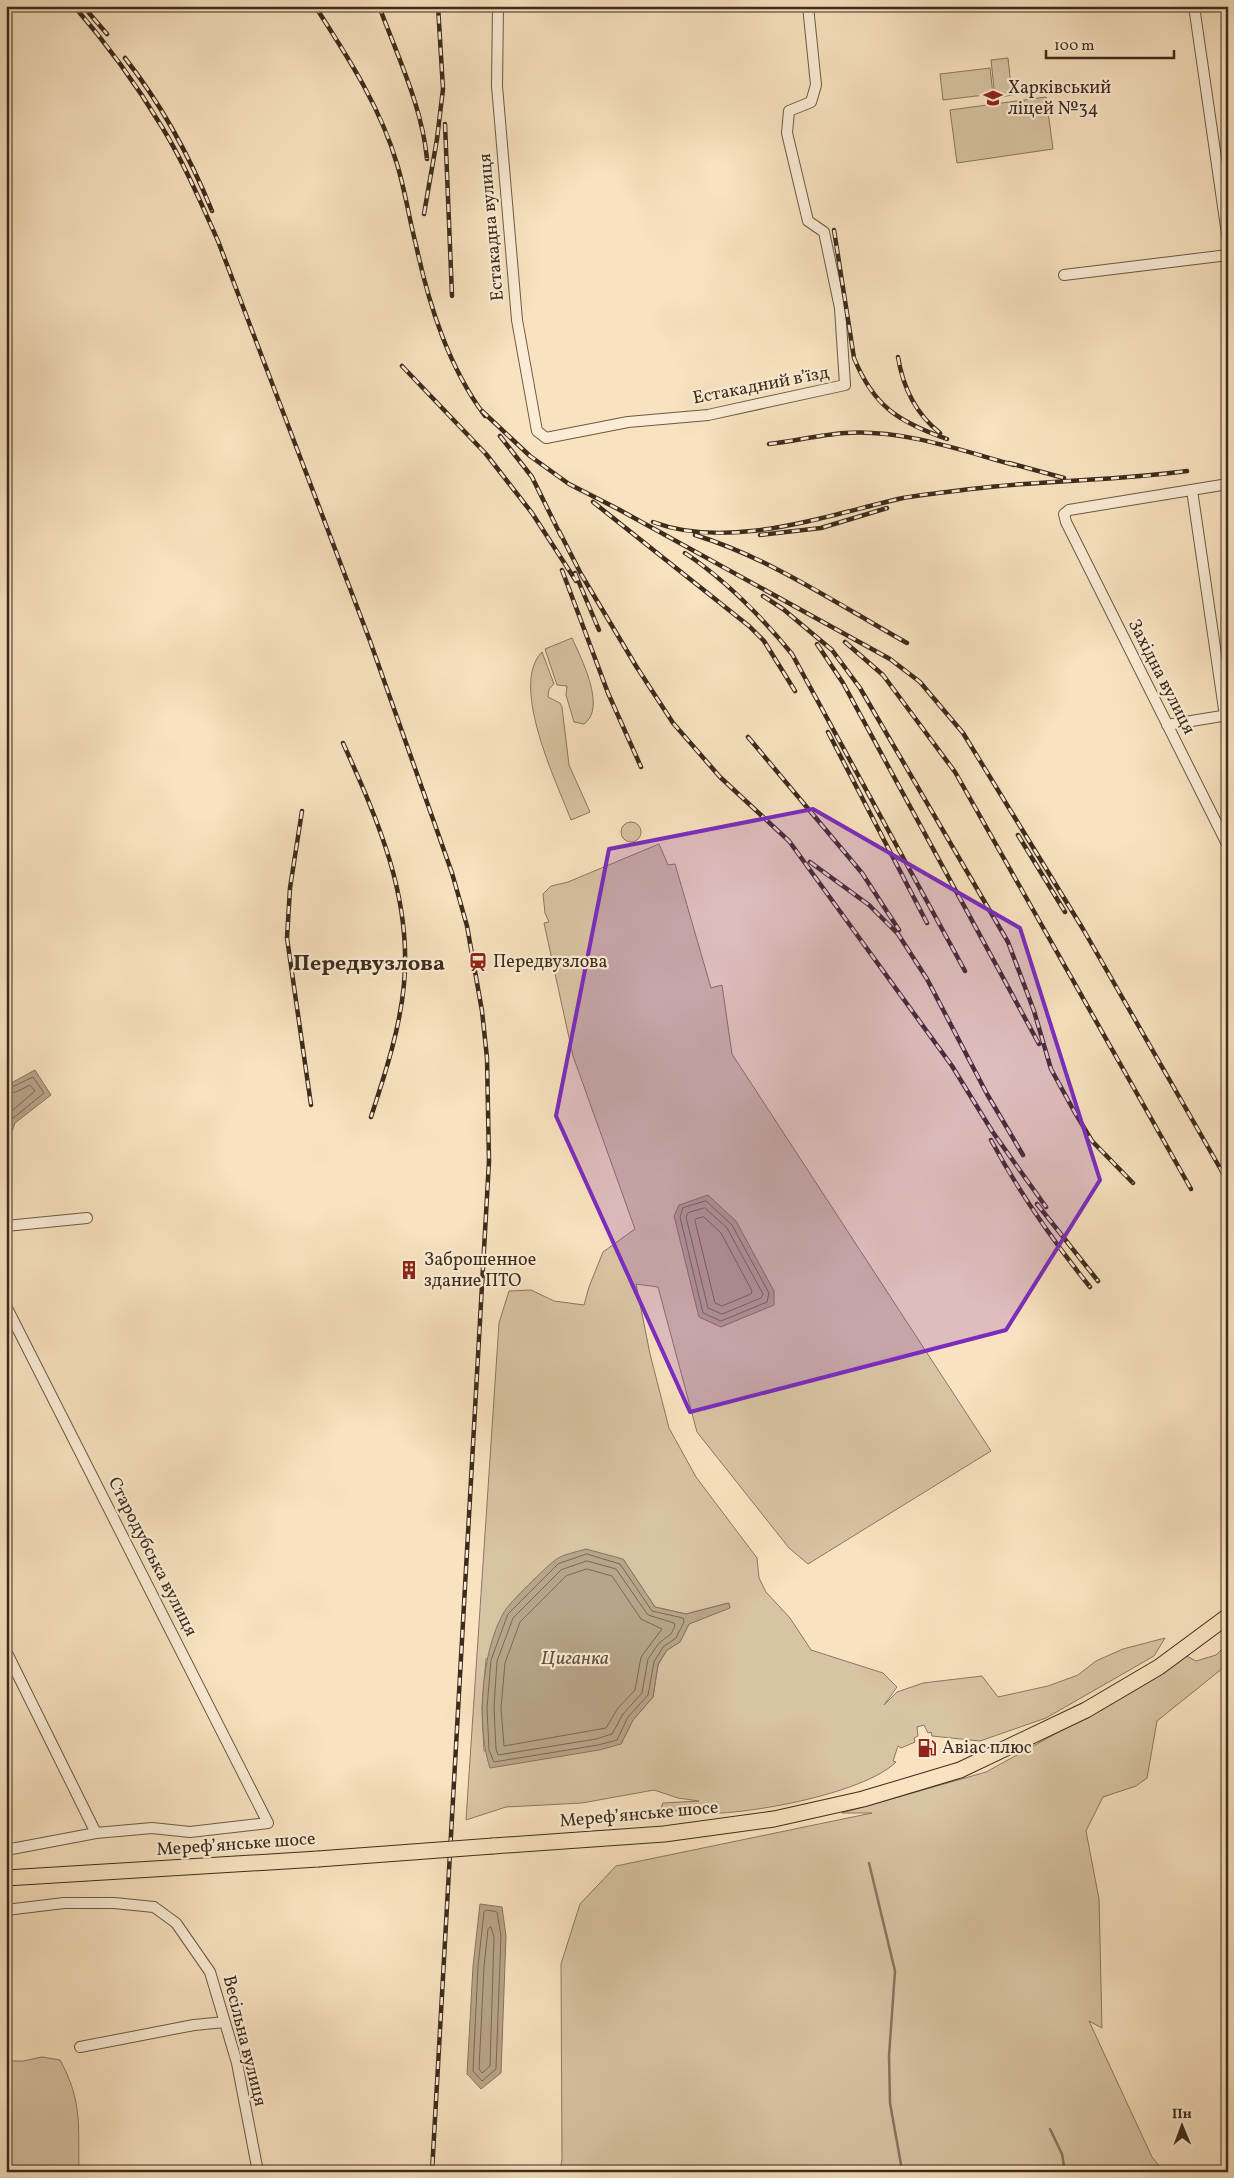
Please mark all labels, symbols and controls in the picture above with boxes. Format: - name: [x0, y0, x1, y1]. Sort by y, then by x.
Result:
- scale bar: [1046, 28, 1174, 60]
- text: 100 m: [1054, 36, 1094, 57]
- place label: Харківський ліцей №34: [1008, 76, 1111, 122]
- school or university icon: Харківський ліцей №34: [982, 87, 1004, 109]
- street label: Естакадна вулиця: [473, 152, 511, 302]
- street label: Естакадний в’їзд: [691, 361, 831, 411]
- street label: Західна вулиця: [1121, 615, 1201, 739]
- district label: Передвузлова: [293, 949, 445, 980]
- place label: Передвузлова: [493, 950, 607, 975]
- station icon: Передвузлова: [467, 951, 489, 973]
- place label: Заброшенное здание ПТО: [424, 1248, 536, 1294]
- building icon: Заброшенное здание ПТО: [398, 1259, 420, 1281]
- street label: Стародубська вулиця: [101, 1473, 203, 1641]
- water label: Циганка: [541, 1646, 609, 1672]
- place label: Авіас плюс: [942, 1736, 1032, 1761]
- fuel station icon: Авіас плюс: [916, 1737, 938, 1759]
- street label: Мереф’янське шосе: [558, 1796, 720, 1834]
- street label: Мереф’янське шосе: [156, 1827, 316, 1863]
- street label: Весільна вулиця: [216, 1973, 272, 2109]
- north arrow: [1156, 2100, 1206, 2150]
- text: Пн: [1172, 2105, 1192, 2124]

